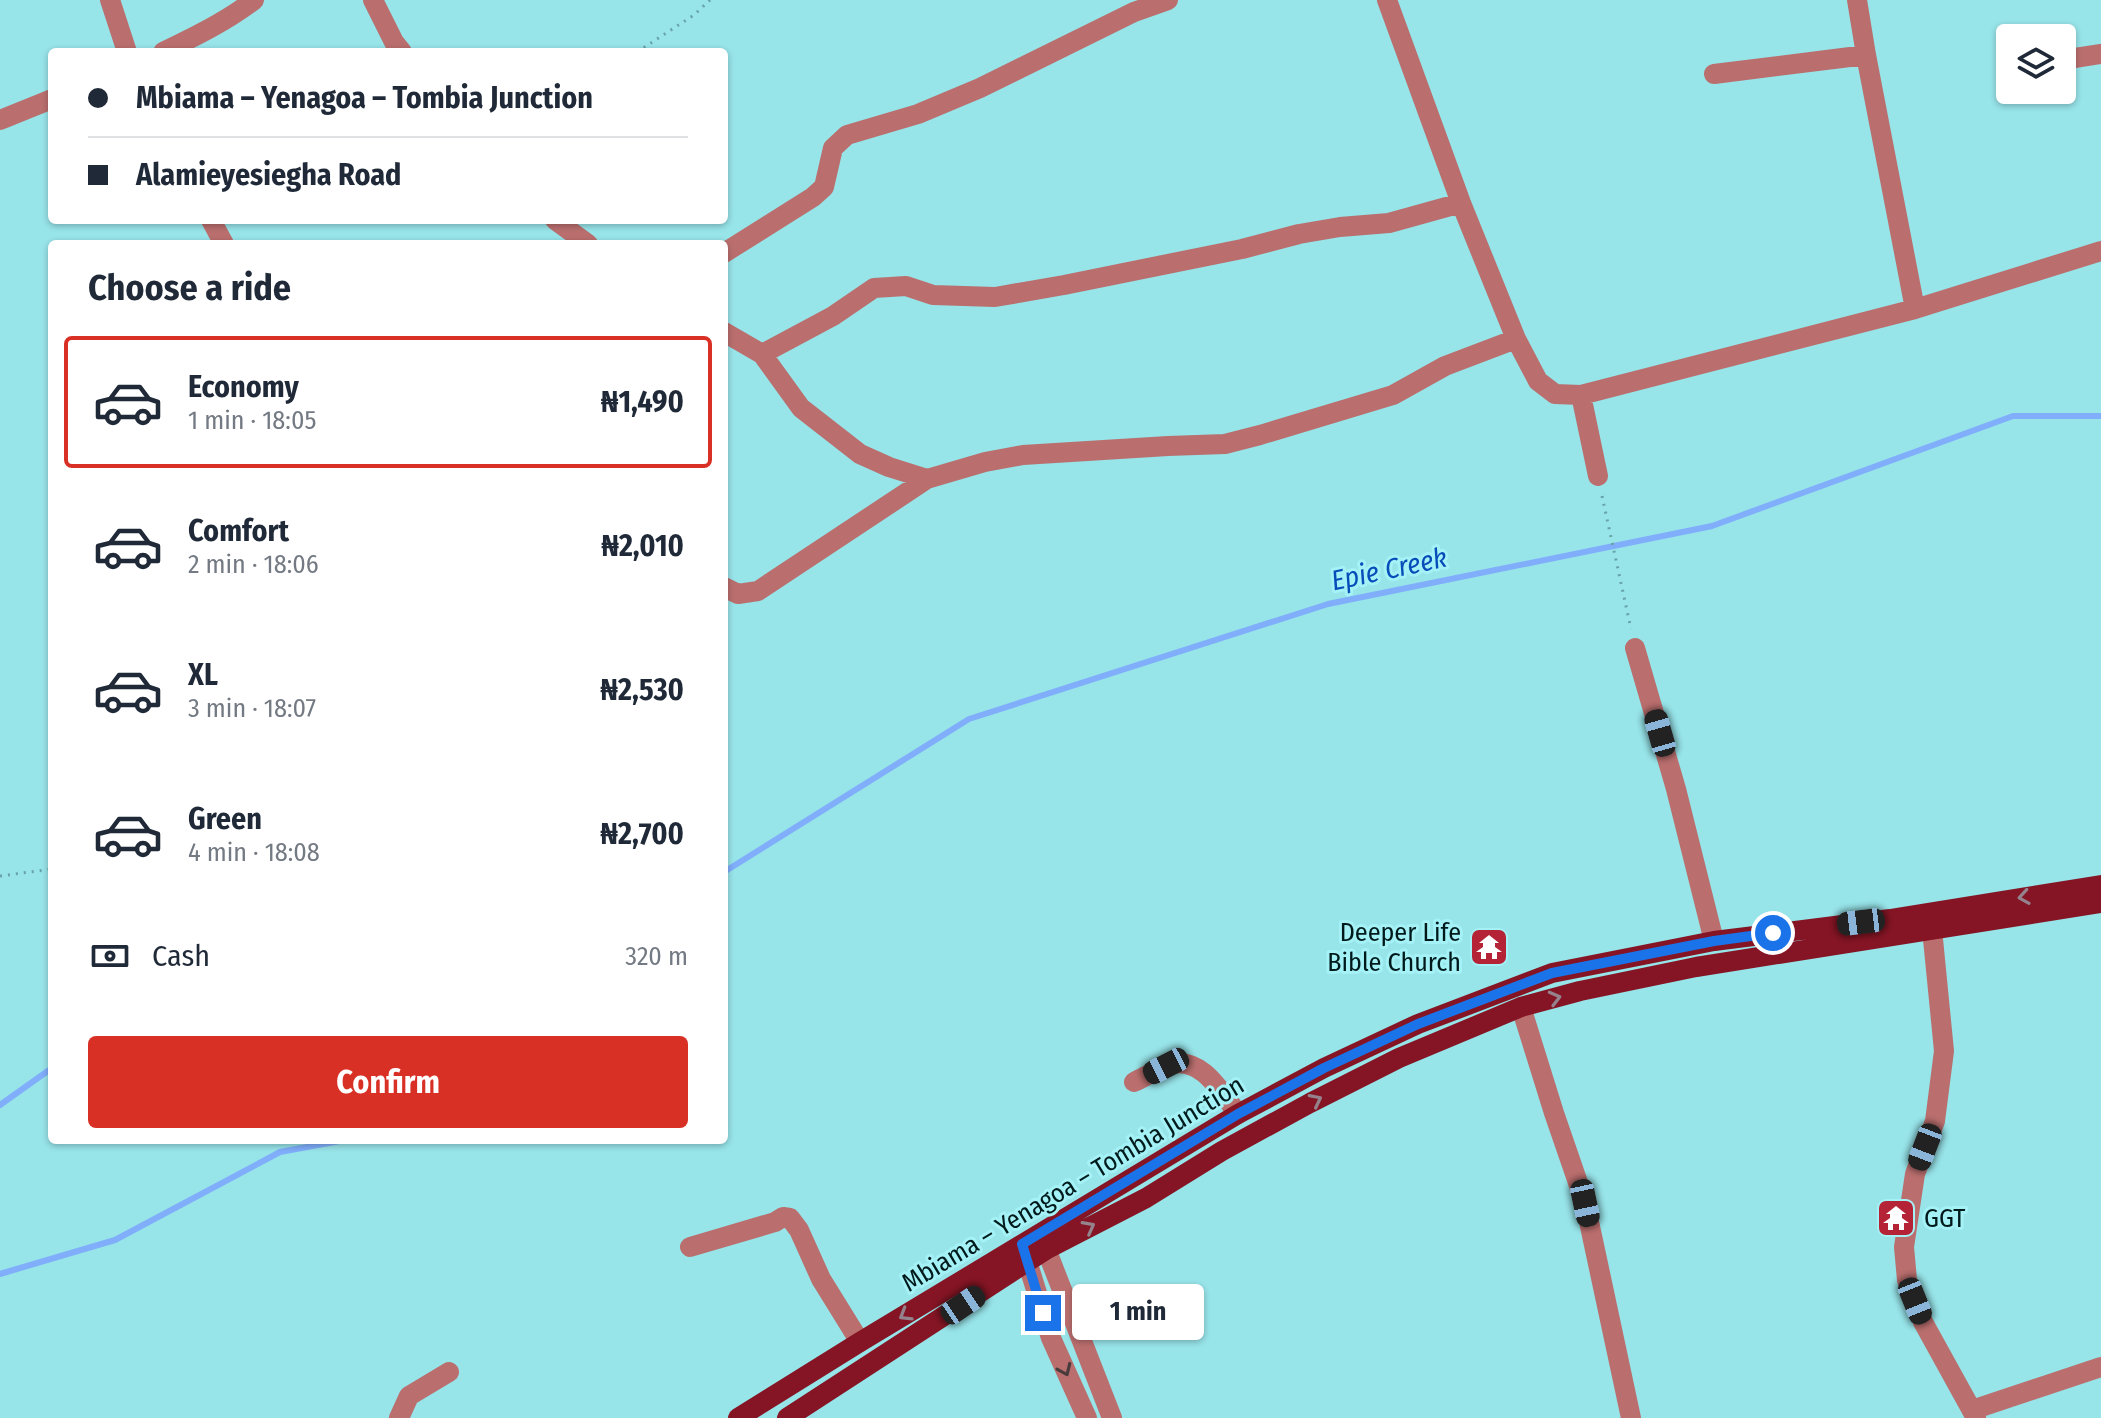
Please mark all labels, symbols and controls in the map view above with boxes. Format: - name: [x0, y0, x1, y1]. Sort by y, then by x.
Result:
- map controls: [1996, 24, 2076, 104]
- button: layers: [1996, 24, 2076, 104]
- text: Mbiama – Yenagoa – Tombia Junction: [136, 80, 593, 116]
- text: Alamieyesiegha Road: [136, 157, 401, 193]
- text: Choose a ride: [88, 266, 291, 310]
- icon: car: [92, 366, 164, 438]
- text: Economy: [188, 369, 299, 405]
- text: ₦1,490: [601, 384, 684, 420]
- text: 1 min · 18:05: [188, 405, 316, 436]
- icon: car: [92, 510, 164, 582]
- text: Comfort: [188, 513, 289, 549]
- text: ₦2,010: [601, 528, 684, 564]
- water label: Epie Creek: [1328, 541, 1450, 597]
- text: 2 min · 18:06: [188, 549, 319, 580]
- icon: car: [92, 654, 164, 726]
- text: XL: [188, 657, 218, 693]
- text: ₦2,530: [600, 672, 684, 708]
- text: 3 min · 18:07: [188, 693, 316, 724]
- car: [1642, 707, 1678, 759]
- icon: car: [92, 798, 164, 870]
- text: Green: [188, 801, 262, 837]
- text: ₦2,700: [600, 816, 684, 852]
- text: 4 min · 18:08: [188, 837, 320, 868]
- one-way arrow: [2017, 888, 2031, 905]
- car: [1836, 907, 1886, 937]
- route start: [1755, 915, 1791, 951]
- place label: Deeper Life Bible Church: [1327, 917, 1461, 978]
- temple icon: Deeper Life Bible Church: [1468, 926, 1510, 968]
- icon: cash: [88, 934, 132, 978]
- text: Cash: [152, 938, 210, 974]
- text: 320 m: [625, 941, 688, 972]
- one-way arrow: [1547, 991, 1561, 1007]
- button: Confirm: [88, 1036, 688, 1128]
- car: [1139, 1044, 1193, 1088]
- street label: Mbiama – Yenagoa – Tombia Junction: [896, 1069, 1250, 1299]
- one-way arrow: [1308, 1095, 1323, 1110]
- car: [1905, 1120, 1945, 1174]
- car: [1568, 1177, 1602, 1229]
- temple icon: GGT: [1875, 1197, 1917, 1239]
- place label: GGT: [1924, 1203, 1965, 1234]
- one-way arrow: [1081, 1222, 1096, 1237]
- car: [1895, 1274, 1935, 1328]
- car: [936, 1282, 990, 1328]
- callout: 1 min: [1071, 1285, 1203, 1341]
- route end: [1025, 1295, 1061, 1331]
- text: 1 min: [1110, 1296, 1166, 1327]
- one-way arrow: [899, 1305, 914, 1320]
- one-way arrow: [1056, 1362, 1072, 1376]

